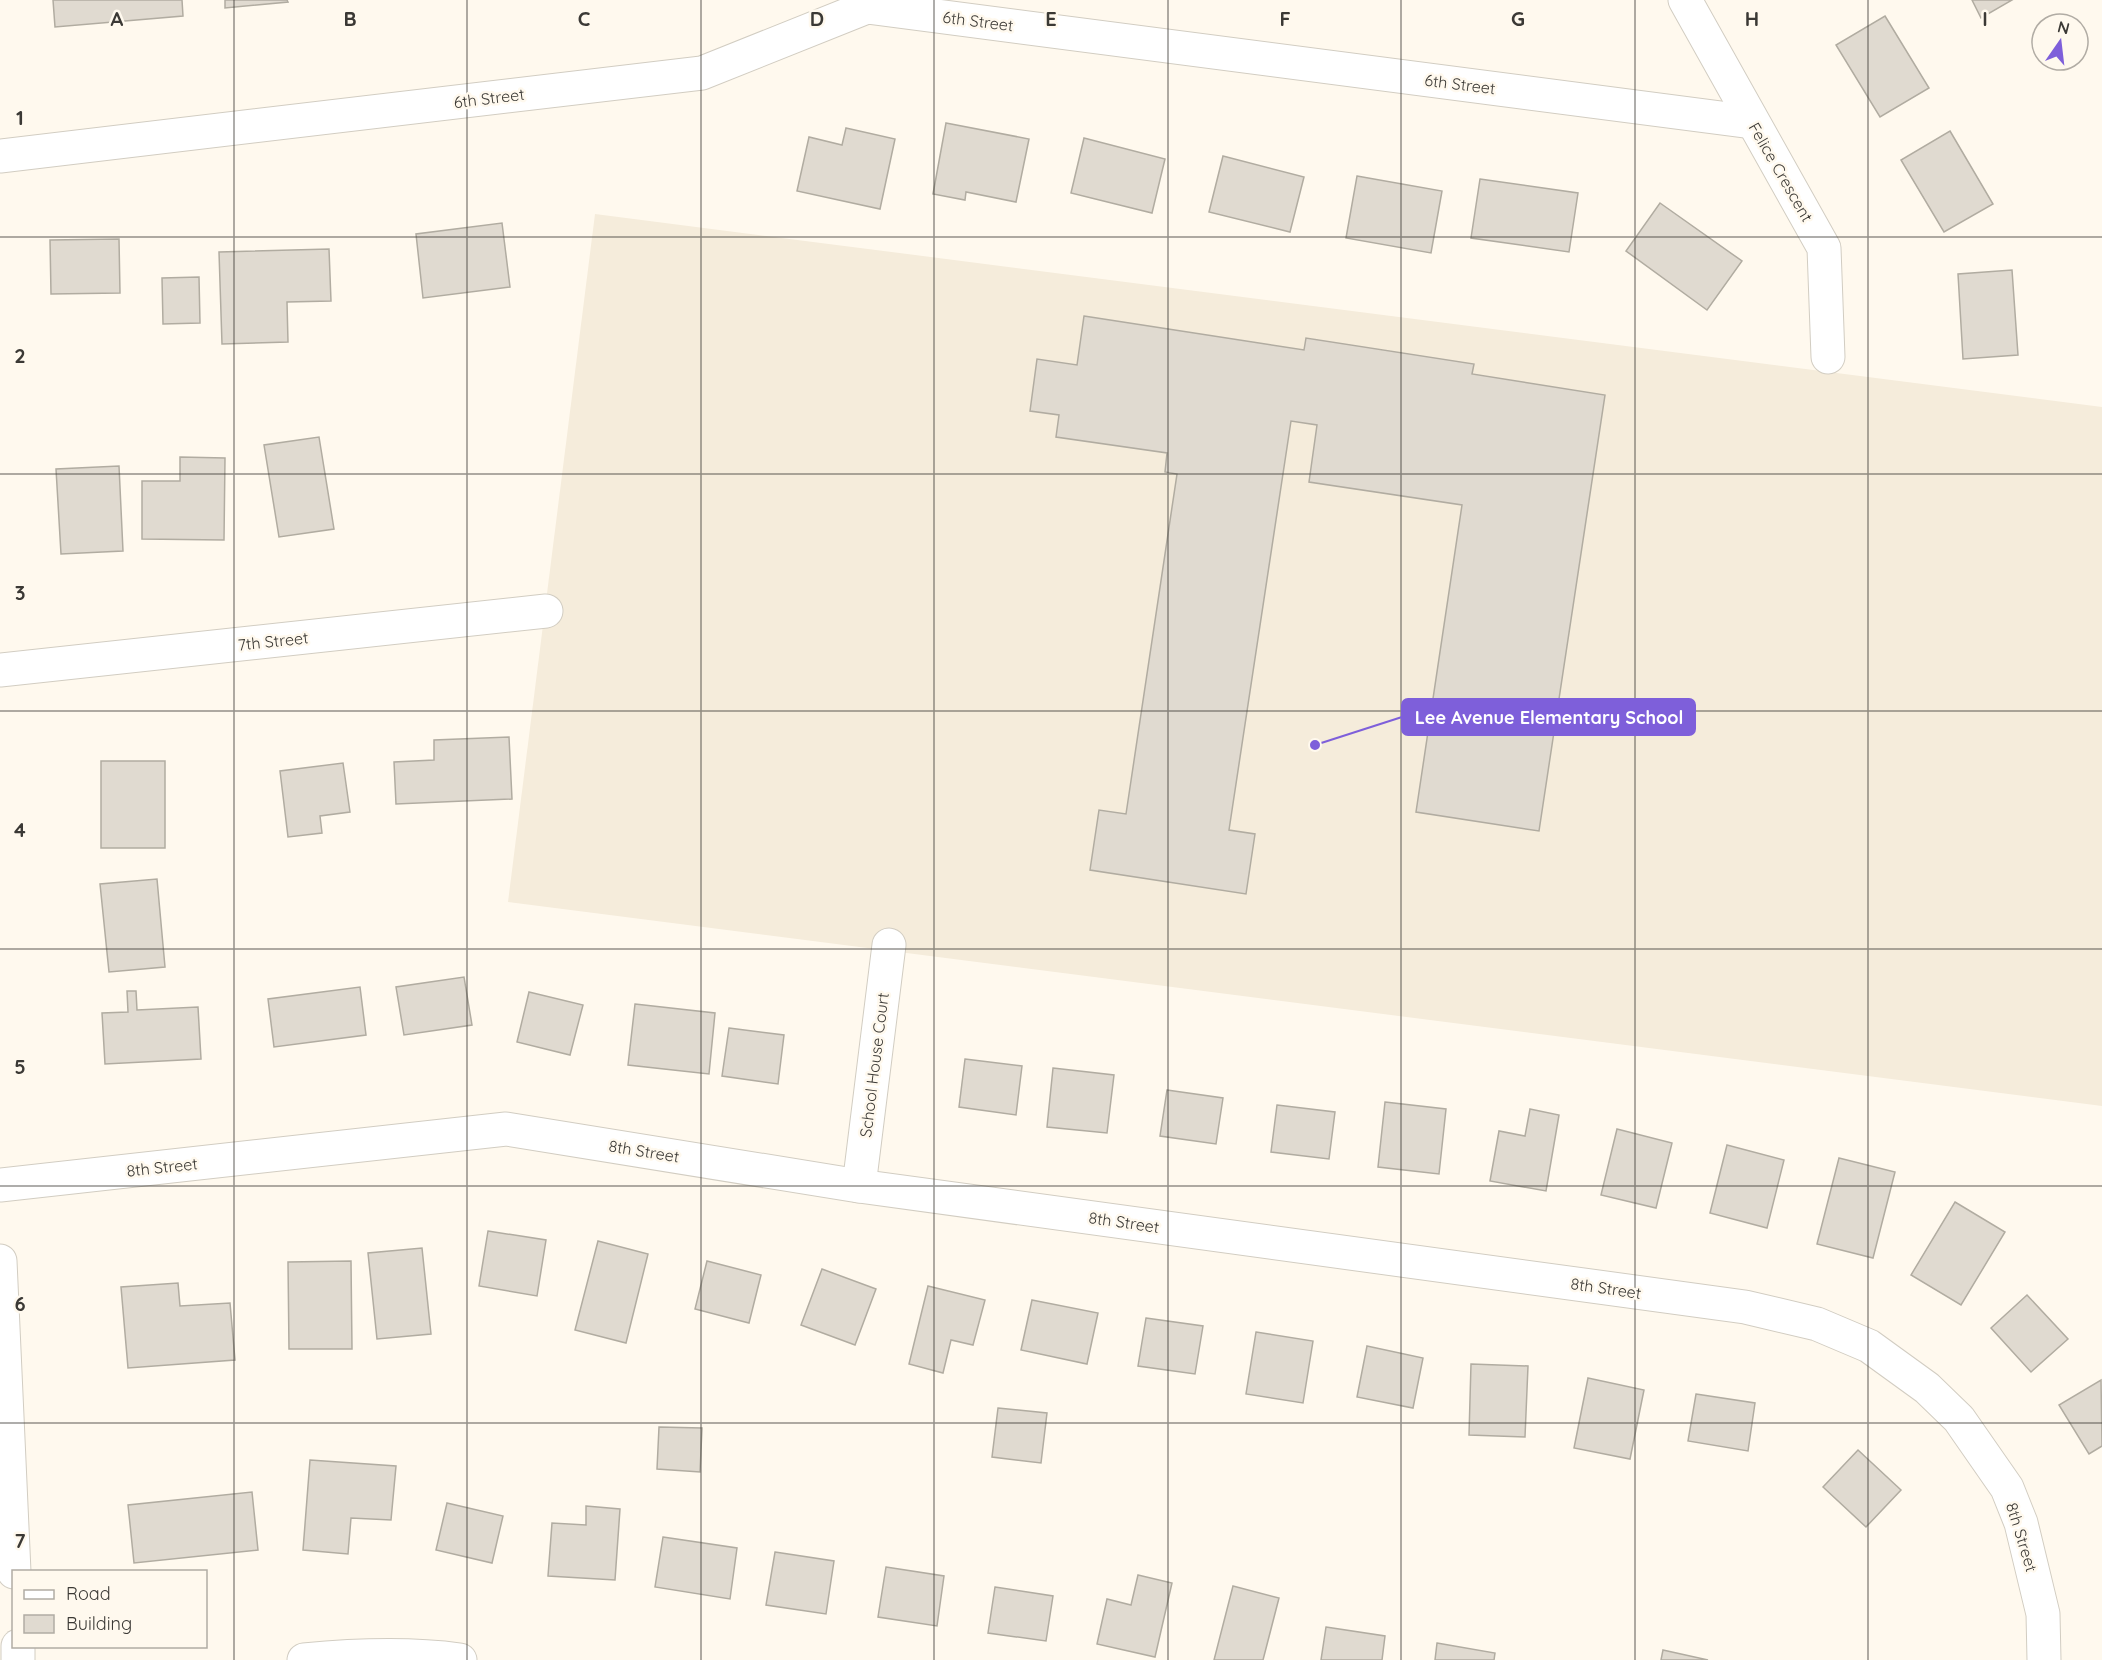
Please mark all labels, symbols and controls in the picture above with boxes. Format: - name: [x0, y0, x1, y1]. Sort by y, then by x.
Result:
- text: A: [111, 6, 124, 31]
- text: B: [343, 6, 357, 31]
- text: C: [578, 6, 591, 31]
- text: D: [810, 6, 824, 31]
- text: E: [1045, 6, 1057, 31]
- text: F: [1279, 6, 1291, 31]
- text: G: [1511, 6, 1525, 31]
- text: H: [1745, 6, 1759, 31]
- text: I: [1982, 6, 1988, 31]
- street label: 6th Street: [941, 7, 1015, 35]
- north arrow: [2030, 12, 2090, 72]
- text: N: [2056, 16, 2072, 39]
- street label: 6th Street: [1423, 70, 1497, 98]
- street label: 6th Street: [452, 84, 526, 112]
- text: 1: [16, 105, 24, 130]
- street label: Felice Crescent: [1744, 119, 1818, 225]
- text: 2: [14, 343, 26, 368]
- text: 3: [15, 580, 25, 605]
- street label: 7th Street: [237, 627, 309, 655]
- callout: Lee Avenue Elementary School: [1402, 699, 1695, 735]
- text: Lee Avenue Elementary School: [1415, 706, 1683, 729]
- text: 4: [14, 817, 26, 842]
- street label: School House Court: [855, 991, 893, 1139]
- text: 5: [14, 1054, 26, 1079]
- street label: 8th Street: [607, 1136, 681, 1166]
- street label: 8th Street: [126, 1153, 198, 1181]
- street label: 8th Street: [1087, 1207, 1161, 1237]
- street label: 8th Street: [1569, 1273, 1643, 1303]
- text: 6: [14, 1291, 26, 1316]
- street label: 8th Street: [2002, 1500, 2042, 1574]
- text: 7: [15, 1528, 26, 1553]
- legend: [12, 1570, 207, 1648]
- text: Road: [66, 1582, 111, 1605]
- text: Building: [66, 1612, 132, 1635]

